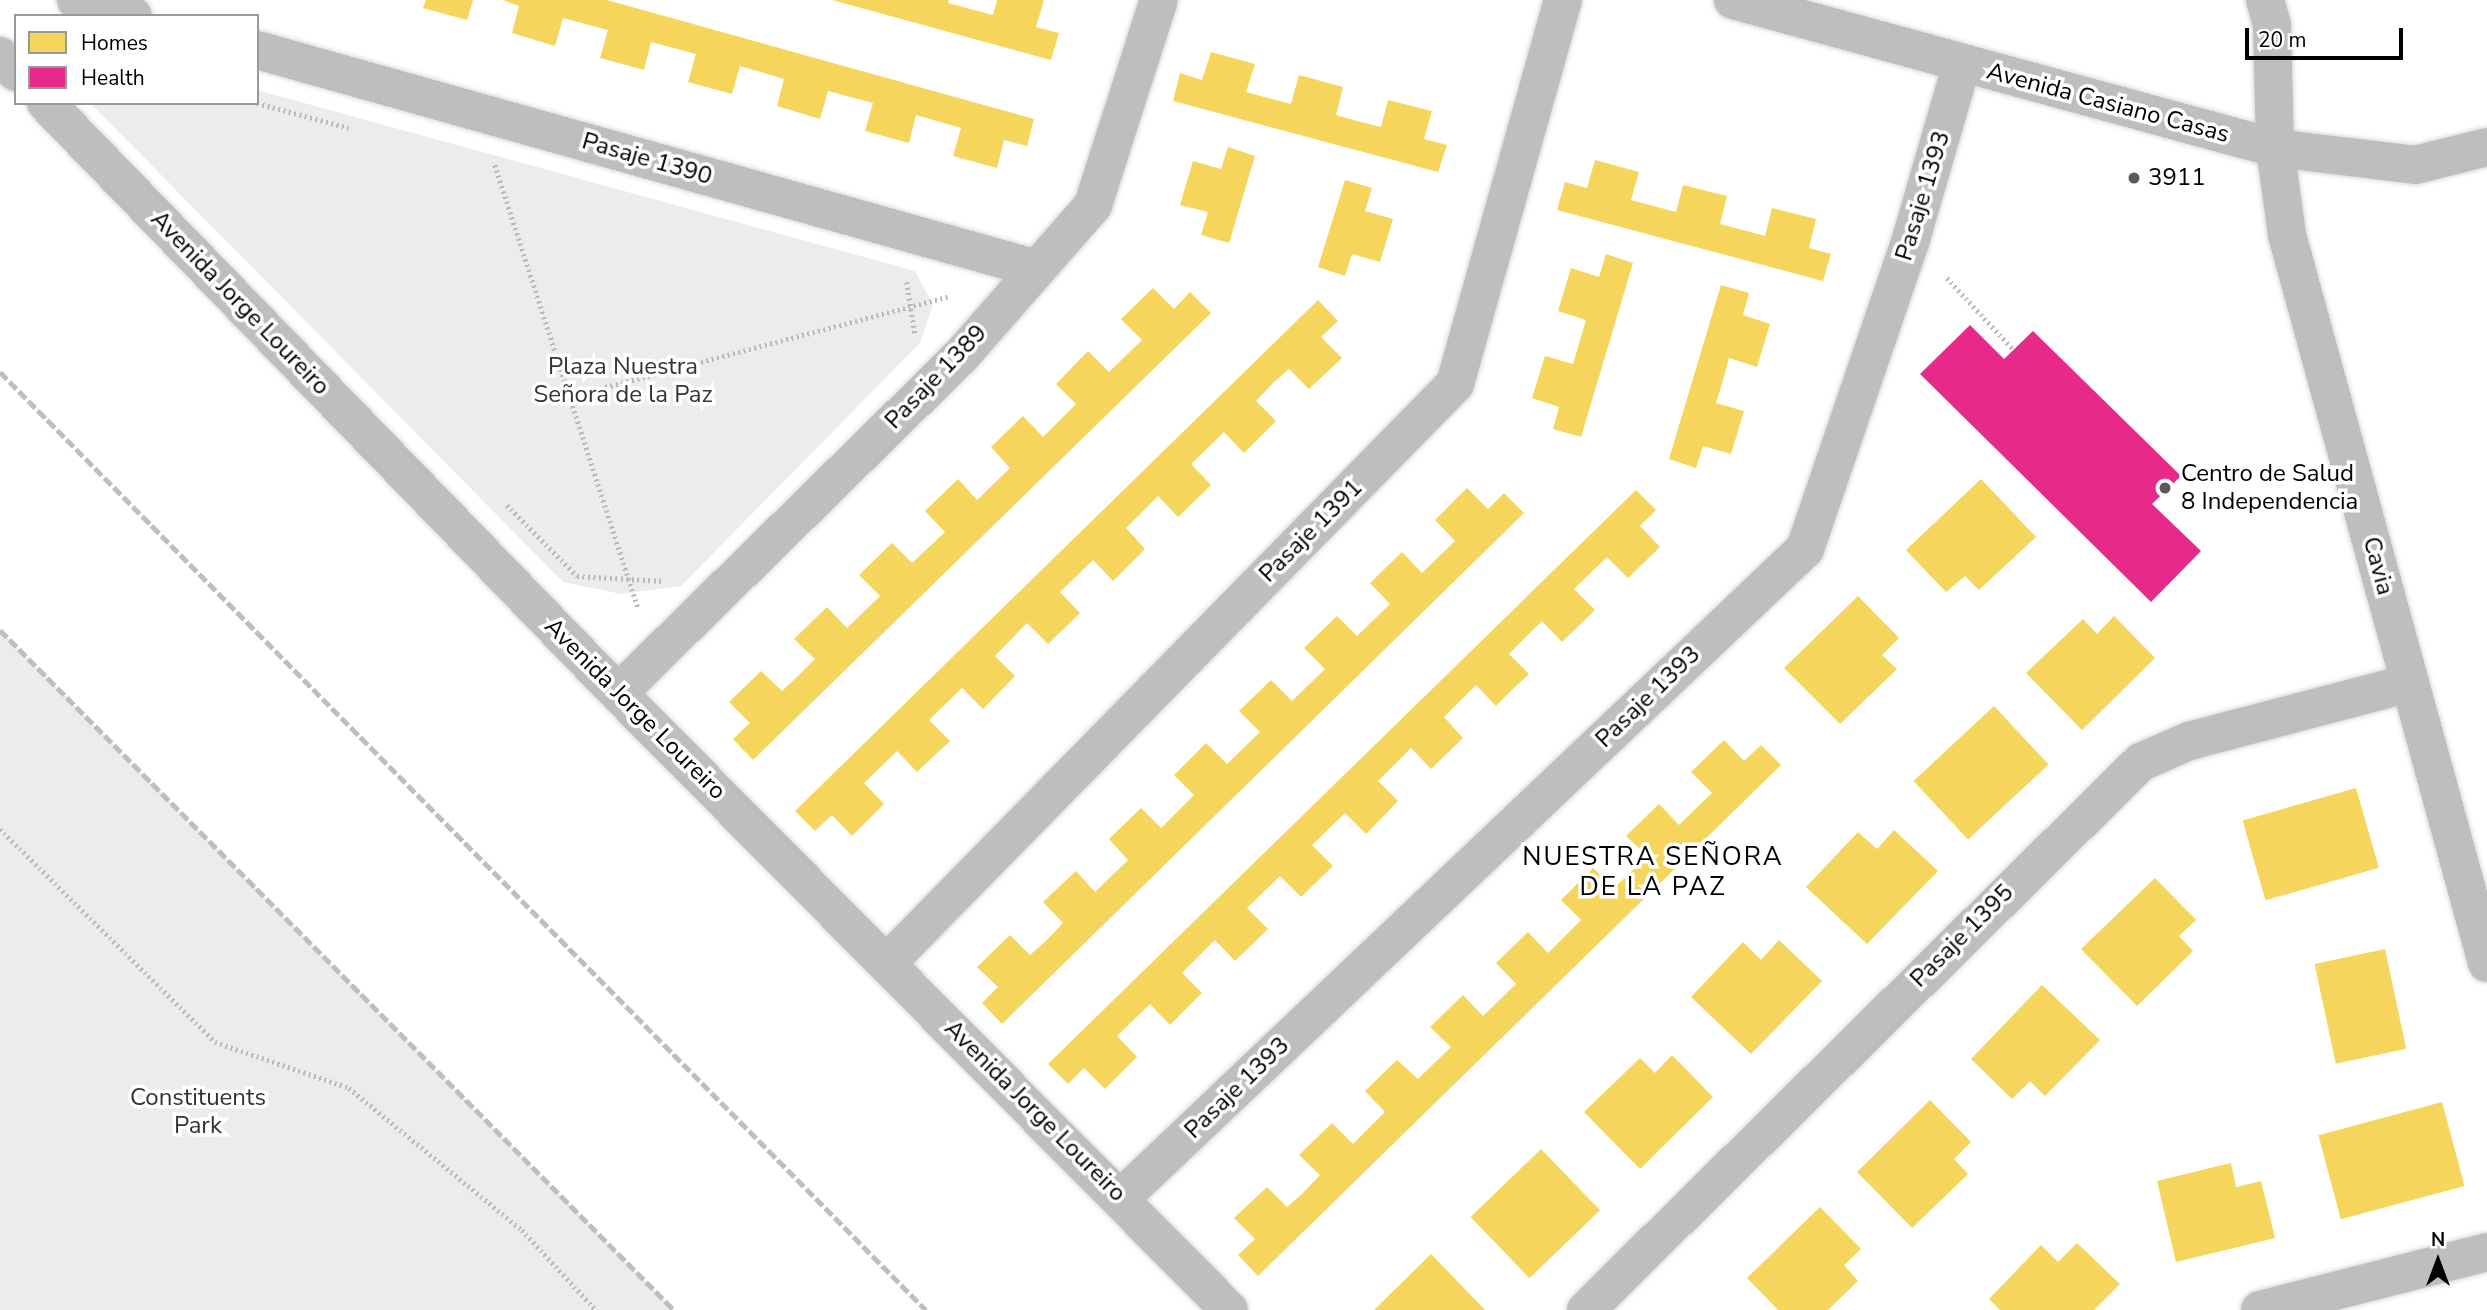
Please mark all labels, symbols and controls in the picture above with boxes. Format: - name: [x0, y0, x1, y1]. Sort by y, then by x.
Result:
- legend: [14, 14, 259, 105]
- scale bar: [2249, 14, 2406, 58]
- text: 20 m: [2258, 26, 2307, 54]
- text: Homes: [81, 29, 148, 57]
- street label: Avenida Casiano Casas: [1984, 57, 2232, 149]
- text: Health: [81, 64, 145, 92]
- street label: Pasaje 1390: [579, 127, 715, 191]
- street label: Pasaje 1393: [1890, 128, 1956, 264]
- place label: 3911: [2148, 164, 2206, 192]
- marker: 3911: [2126, 170, 2142, 186]
- street label: Avenida Jorge Loureiro: [145, 205, 335, 401]
- street label: Pasaje 1389: [879, 319, 993, 435]
- park label: Plaza Nuestra Señora de la Paz: [533, 353, 713, 409]
- place label: Centro de Salud 8 Independencia: [2181, 460, 2358, 516]
- street label: Pasaje 1391: [1254, 474, 1368, 588]
- marker: Centro de Salud 8 Independencia: [2155, 478, 2175, 498]
- street label: Cavia: [2356, 534, 2400, 598]
- street label: Avenida Jorge Loureiro: [538, 612, 732, 806]
- street label: Pasaje 1393: [1590, 640, 1706, 754]
- district label: NUESTRA SEÑORA DE LA PAZ: [1524, 841, 1782, 903]
- street label: Pasaje 1395: [1905, 879, 2019, 993]
- street label: Avenida Jorge Loureiro: [938, 1014, 1132, 1208]
- street label: Pasaje 1393: [1179, 1031, 1295, 1145]
- park label: Constituents Park: [130, 1084, 266, 1140]
- north arrow: [2403, 1226, 2473, 1296]
- text: N: [2431, 1227, 2445, 1253]

